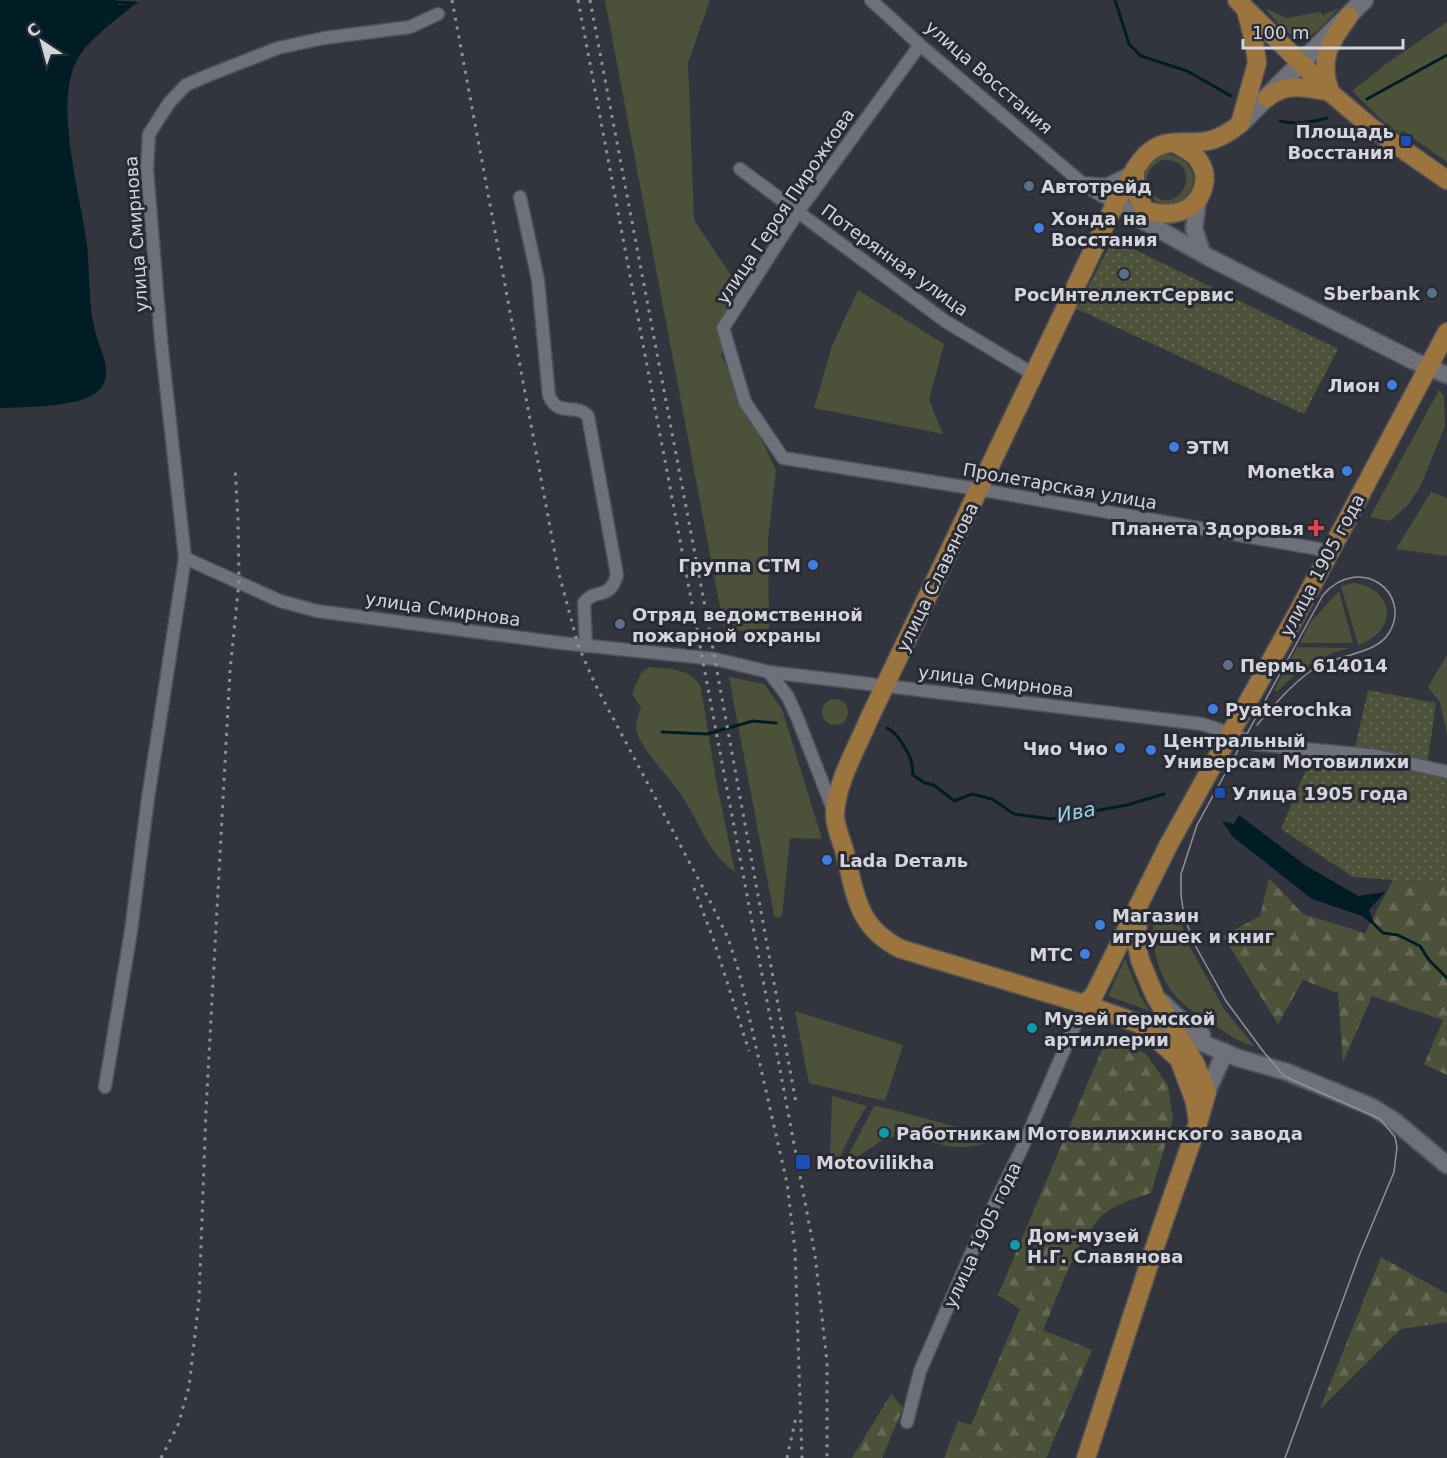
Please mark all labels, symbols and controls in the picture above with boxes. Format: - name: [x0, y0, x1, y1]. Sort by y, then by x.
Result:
- north arrow: [12, 12, 72, 72]
- scale bar: [1243, 12, 1404, 50]
- street label: улица Восстания: [921, 16, 1057, 138]
- text: С: [23, 19, 44, 41]
- text: 100 m: [1252, 22, 1310, 43]
- street label: улица Героя Пирожкова: [712, 104, 858, 308]
- place label: Площадь Восстания: [1287, 121, 1394, 163]
- marker: Площадь Восстания: [1399, 134, 1413, 148]
- street label: улица Смирнова: [120, 155, 152, 313]
- place label: Автотрейд: [1041, 176, 1152, 197]
- marker: Автотрейд: [1022, 179, 1036, 193]
- street label: Потерянная улица: [817, 200, 973, 320]
- place label: Хонда на Восстания: [1051, 208, 1158, 250]
- marker: Хонда на Восстания: [1032, 221, 1046, 235]
- marker: РосИнтеллектСервис: [1117, 267, 1131, 281]
- place label: Sberbank: [1323, 283, 1421, 304]
- place label: РосИнтеллектСервис: [1014, 284, 1234, 305]
- marker: Sberbank: [1425, 286, 1439, 300]
- place label: Лион: [1328, 375, 1380, 396]
- marker: Лион: [1385, 378, 1399, 392]
- place label: ЭТМ: [1186, 437, 1229, 458]
- marker: ЭТМ: [1167, 440, 1181, 454]
- street label: Пролетарская улица: [961, 459, 1159, 513]
- place label: Monetka: [1247, 461, 1335, 482]
- marker: Monetka: [1340, 464, 1354, 478]
- street label: улица 1905 года: [1276, 490, 1368, 640]
- street label: улица Славянова: [892, 499, 982, 655]
- place label: Планета Здоровья: [1111, 518, 1304, 539]
- marker: Планета Здоровья: [1309, 521, 1323, 535]
- place label: Группа СТМ: [678, 555, 801, 576]
- marker: Группа СТМ: [806, 558, 820, 572]
- street label: улица Смирнова: [364, 588, 522, 630]
- place label: Отряд ведомственной пожарной охраны: [632, 604, 863, 646]
- marker: Отряд ведомственной пожарной охраны: [613, 617, 627, 631]
- place label: Пермь 614014: [1240, 655, 1388, 676]
- marker: Пермь 614014: [1221, 658, 1235, 672]
- street label: улица Смирнова: [917, 661, 1075, 701]
- place label: Pyaterochka: [1225, 699, 1352, 720]
- marker: Pyaterochka: [1206, 702, 1220, 716]
- place label: Центральный Универсам Мотовилихи: [1163, 730, 1409, 772]
- place label: Чио Чио: [1023, 738, 1108, 759]
- marker: Чио Чио: [1113, 741, 1127, 755]
- marker: Центральный Универсам Мотовилихи: [1144, 743, 1158, 757]
- place label: Улица 1905 года: [1232, 783, 1408, 804]
- marker: Улица 1905 года: [1213, 786, 1227, 800]
- water label: Ива: [1055, 796, 1097, 828]
- place label: Lada Dеталь: [839, 850, 968, 871]
- marker: Lada Dеталь: [820, 853, 834, 867]
- place label: Магазин игрушек и книг: [1112, 905, 1274, 947]
- marker: Магазин игрушек и книг: [1093, 918, 1107, 932]
- place label: МТС: [1030, 944, 1073, 965]
- marker: МТС: [1078, 947, 1092, 961]
- place label: Музей пермской артиллерии: [1044, 1008, 1215, 1050]
- marker: Музей пермской артиллерии: [1025, 1021, 1039, 1035]
- place label: Работникам Мотовилихинского завода: [896, 1123, 1303, 1144]
- marker: Работникам Мотовилихинского завода: [877, 1126, 891, 1140]
- place label: Motovilikha: [816, 1152, 934, 1173]
- marker: Motovilikha: [794, 1153, 812, 1171]
- street label: улица 1905 года: [939, 1159, 1025, 1311]
- place label: Дом-музей Н.Г. Славянова: [1027, 1225, 1183, 1267]
- marker: Дом-музей Н.Г. Славянова: [1008, 1238, 1022, 1252]

